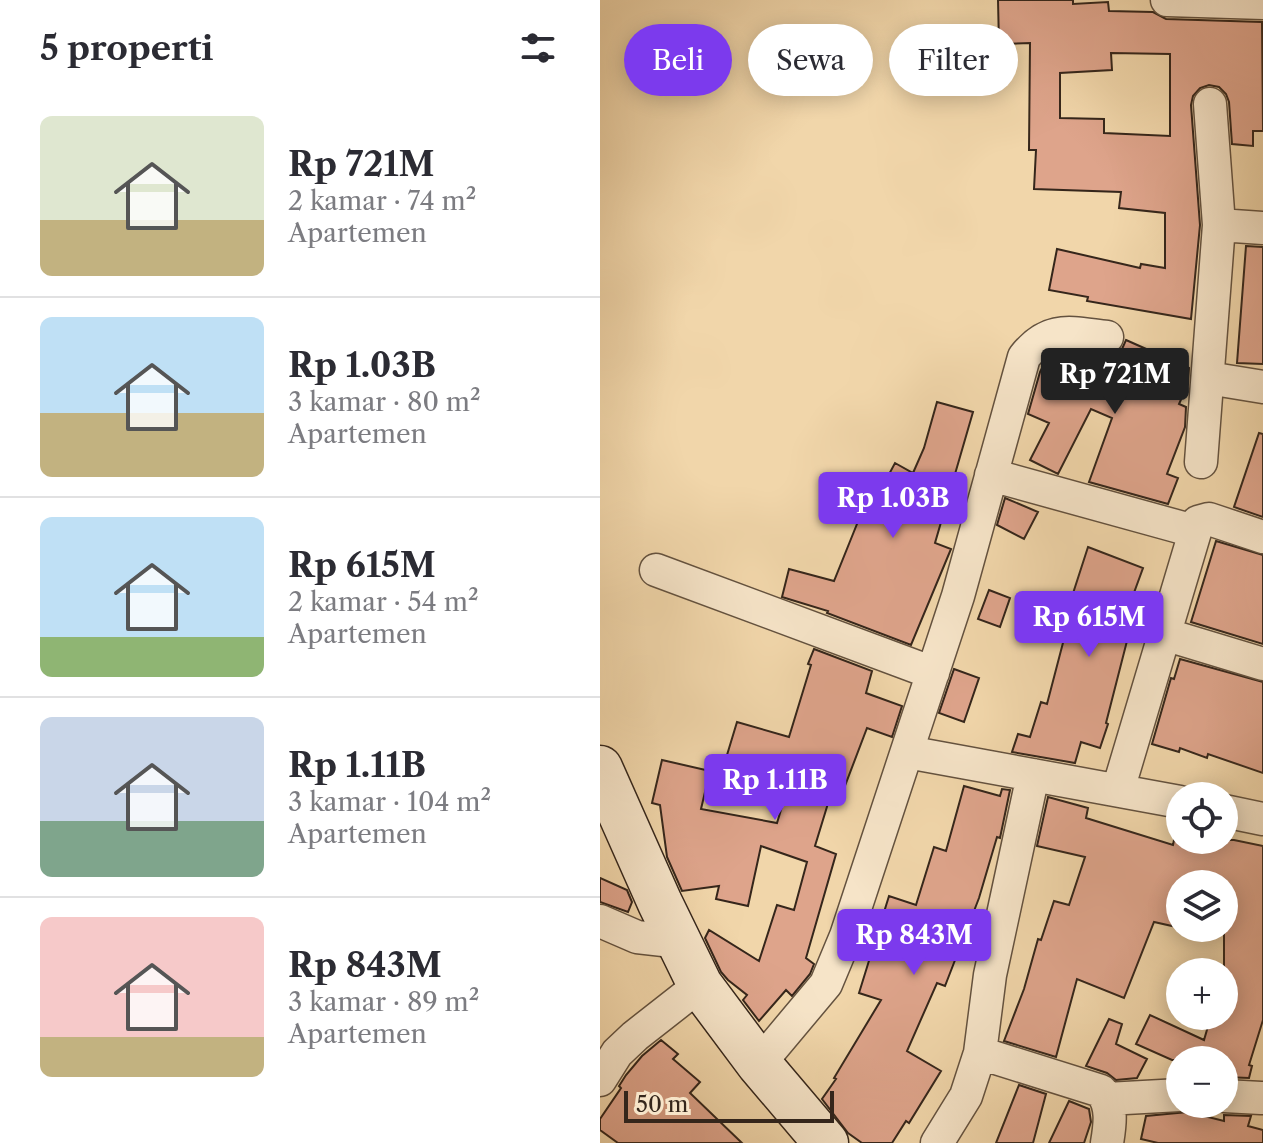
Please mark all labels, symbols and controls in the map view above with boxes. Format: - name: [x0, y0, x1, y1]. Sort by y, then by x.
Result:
- chip: Beli: [624, 24, 732, 96]
- chip: Sewa: [748, 24, 873, 96]
- chip: Filter: [889, 24, 1018, 96]
- icon: filters: [516, 26, 560, 70]
- text: 5 properti: [40, 27, 213, 69]
- text: Rp 721M: [288, 143, 435, 185]
- icon: home: [104, 148, 200, 244]
- text: 2 kamar · 74 m²: [288, 185, 476, 217]
- text: Apartemen: [288, 217, 427, 249]
- text: Rp 1.03B: [288, 344, 436, 386]
- pin: Rp 721M: [1041, 348, 1189, 416]
- icon: home: [104, 349, 200, 445]
- text: Rp 721M: [1059, 358, 1171, 390]
- text: 3 kamar · 80 m²: [288, 386, 481, 418]
- text: Apartemen: [288, 418, 427, 450]
- pin: Rp 1.03B: [810, 472, 976, 540]
- text: Rp 1.03B: [836, 482, 950, 514]
- text: Rp 615M: [288, 544, 436, 586]
- icon: home: [104, 549, 200, 645]
- text: 2 kamar · 54 m²: [288, 586, 479, 618]
- pin: Rp 615M: [1015, 591, 1163, 659]
- text: Rp 615M: [1032, 601, 1146, 633]
- text: Apartemen: [288, 618, 427, 650]
- text: Rp 1.11B: [288, 744, 426, 786]
- icon: home: [104, 749, 200, 845]
- pin: Rp 1.11B: [692, 754, 858, 822]
- text: Rp 1.11B: [722, 764, 828, 796]
- map controls: [1166, 782, 1238, 1118]
- button: locate: [1166, 782, 1238, 854]
- text: 3 kamar · 104 m²: [288, 786, 491, 818]
- text: Apartemen: [288, 818, 427, 850]
- button: layers: [1166, 870, 1238, 942]
- pin: Rp 843M: [840, 909, 988, 977]
- text: Rp 843M: [855, 919, 973, 951]
- text: Rp 843M: [288, 944, 442, 986]
- icon: home: [104, 949, 200, 1045]
- button: +: [1166, 958, 1238, 1030]
- text: 3 kamar · 89 m²: [288, 986, 479, 1018]
- text: Apartemen: [288, 1018, 427, 1050]
- button: −: [1166, 1046, 1238, 1118]
- scale bar: [624, 1087, 834, 1123]
- text: 50 m: [636, 1091, 688, 1118]

